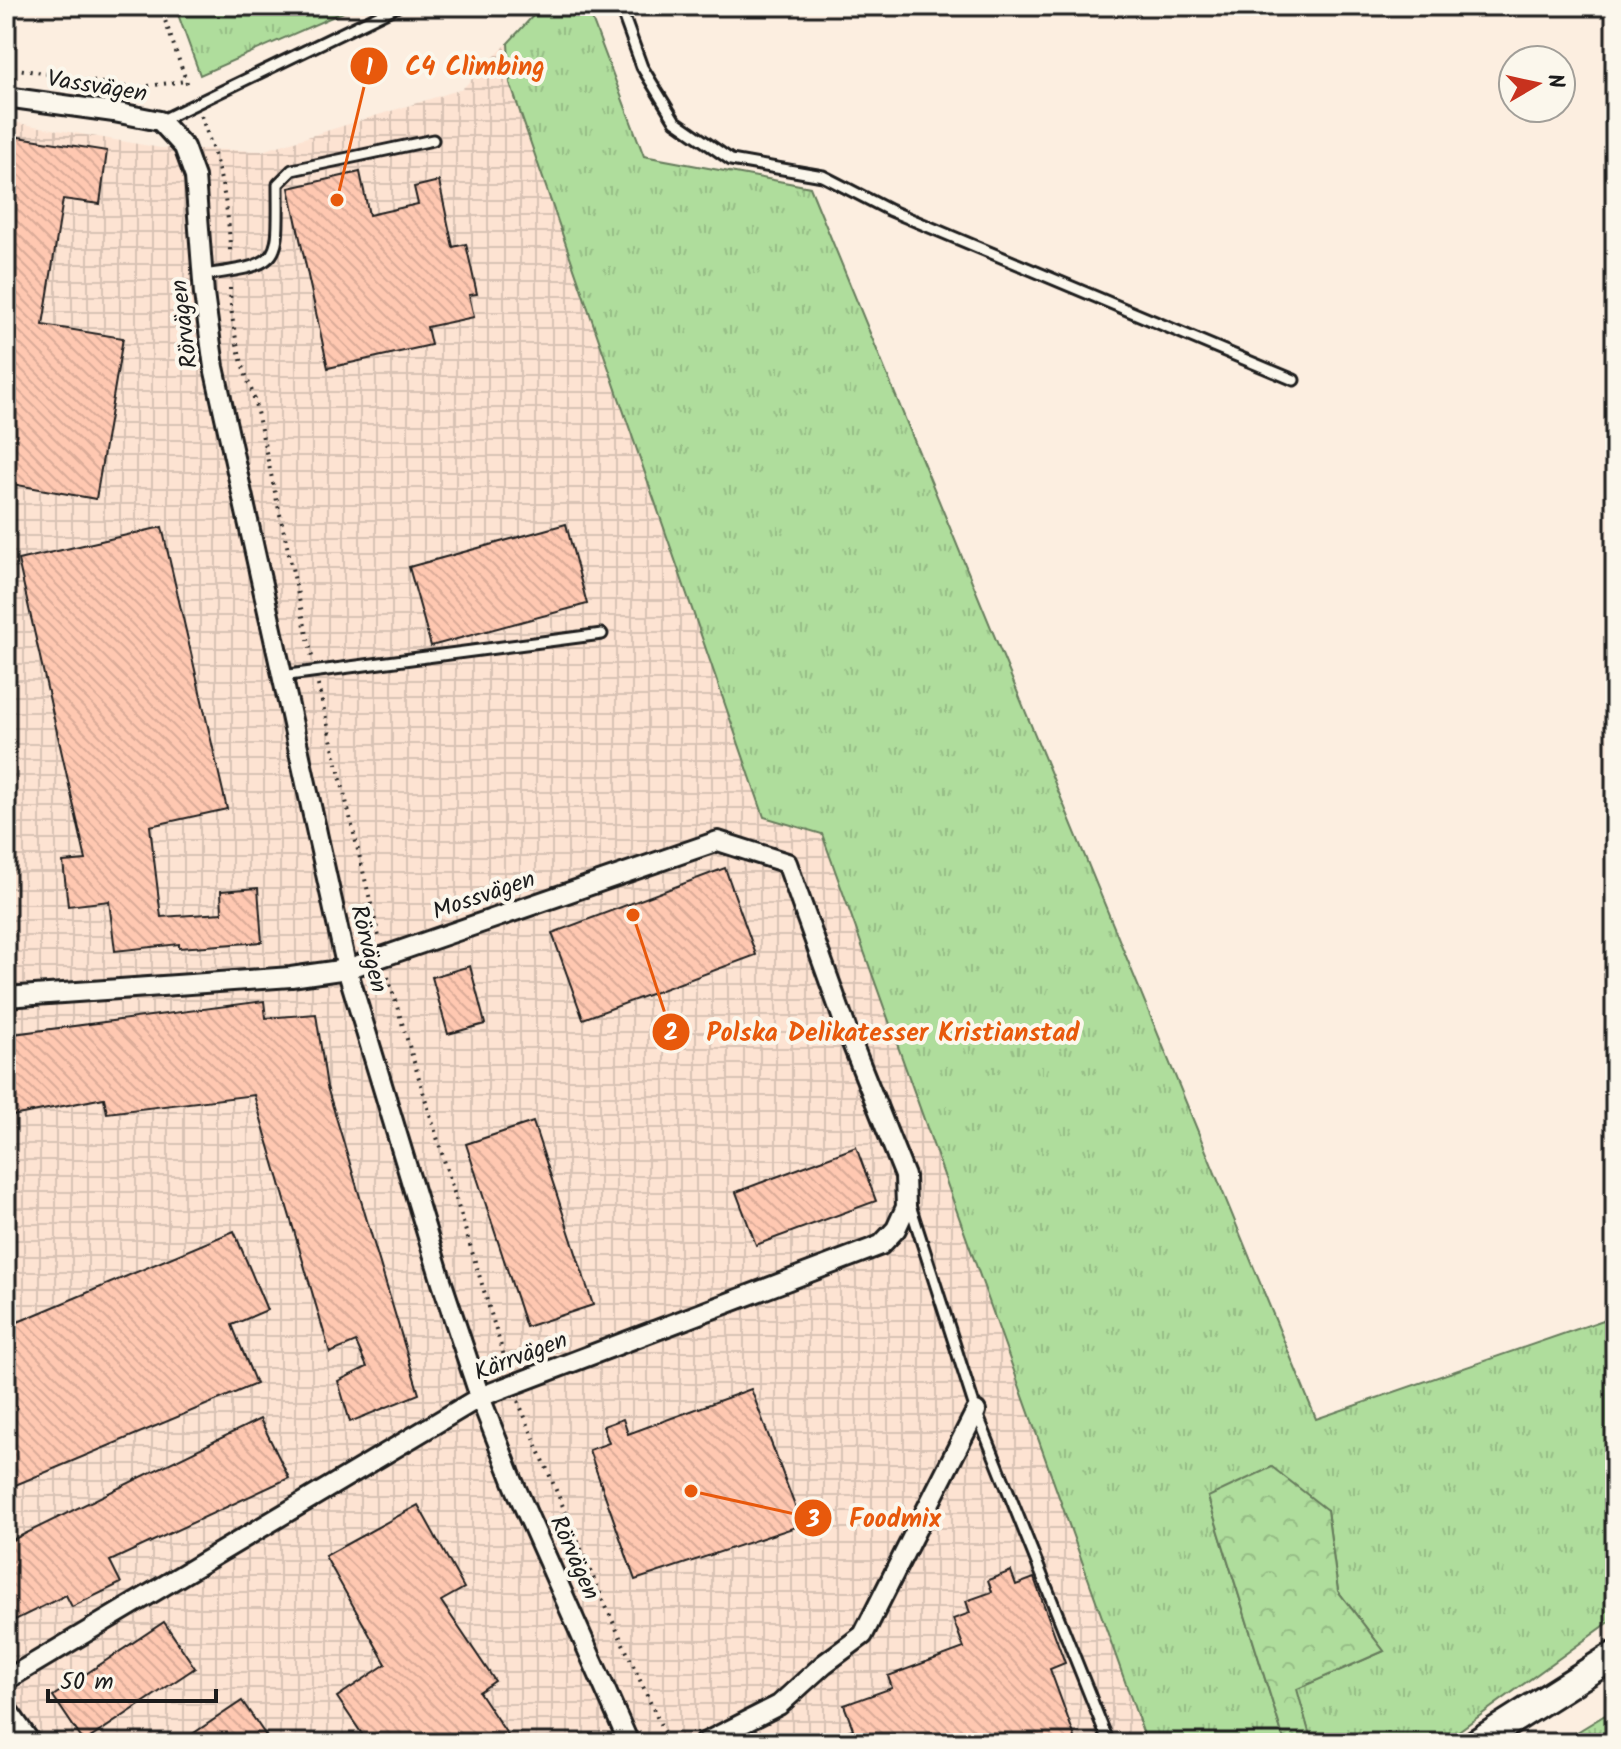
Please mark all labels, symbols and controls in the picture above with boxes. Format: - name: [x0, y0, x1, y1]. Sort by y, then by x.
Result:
- callout: C4 Climbing: [349, 41, 561, 91]
- north arrow: [1497, 44, 1577, 124]
- text: C4 Climbing: [405, 47, 545, 89]
- text: 1: [365, 49, 373, 88]
- street label: Vassvägen: [44, 60, 150, 114]
- text: N: [1536, 72, 1573, 91]
- street label: Rörvägen: [160, 277, 210, 371]
- street label: Mossvägen: [427, 860, 541, 932]
- street label: Rörvägen: [338, 901, 398, 997]
- callout: Polska Delikatesser Kristianstad: [651, 1007, 1096, 1057]
- text: Polska Delikatesser Kristianstad: [706, 1013, 1081, 1055]
- text: 2: [664, 1014, 678, 1053]
- street label: Kärrvägen: [468, 1321, 574, 1393]
- callout: Foodmix: [793, 1493, 957, 1543]
- text: Foodmix: [849, 1499, 942, 1541]
- text: 3: [805, 1501, 820, 1540]
- street label: Rörvägen: [538, 1509, 610, 1607]
- scale bar: [48, 1653, 216, 1703]
- text: 50 m: [60, 1663, 114, 1702]

